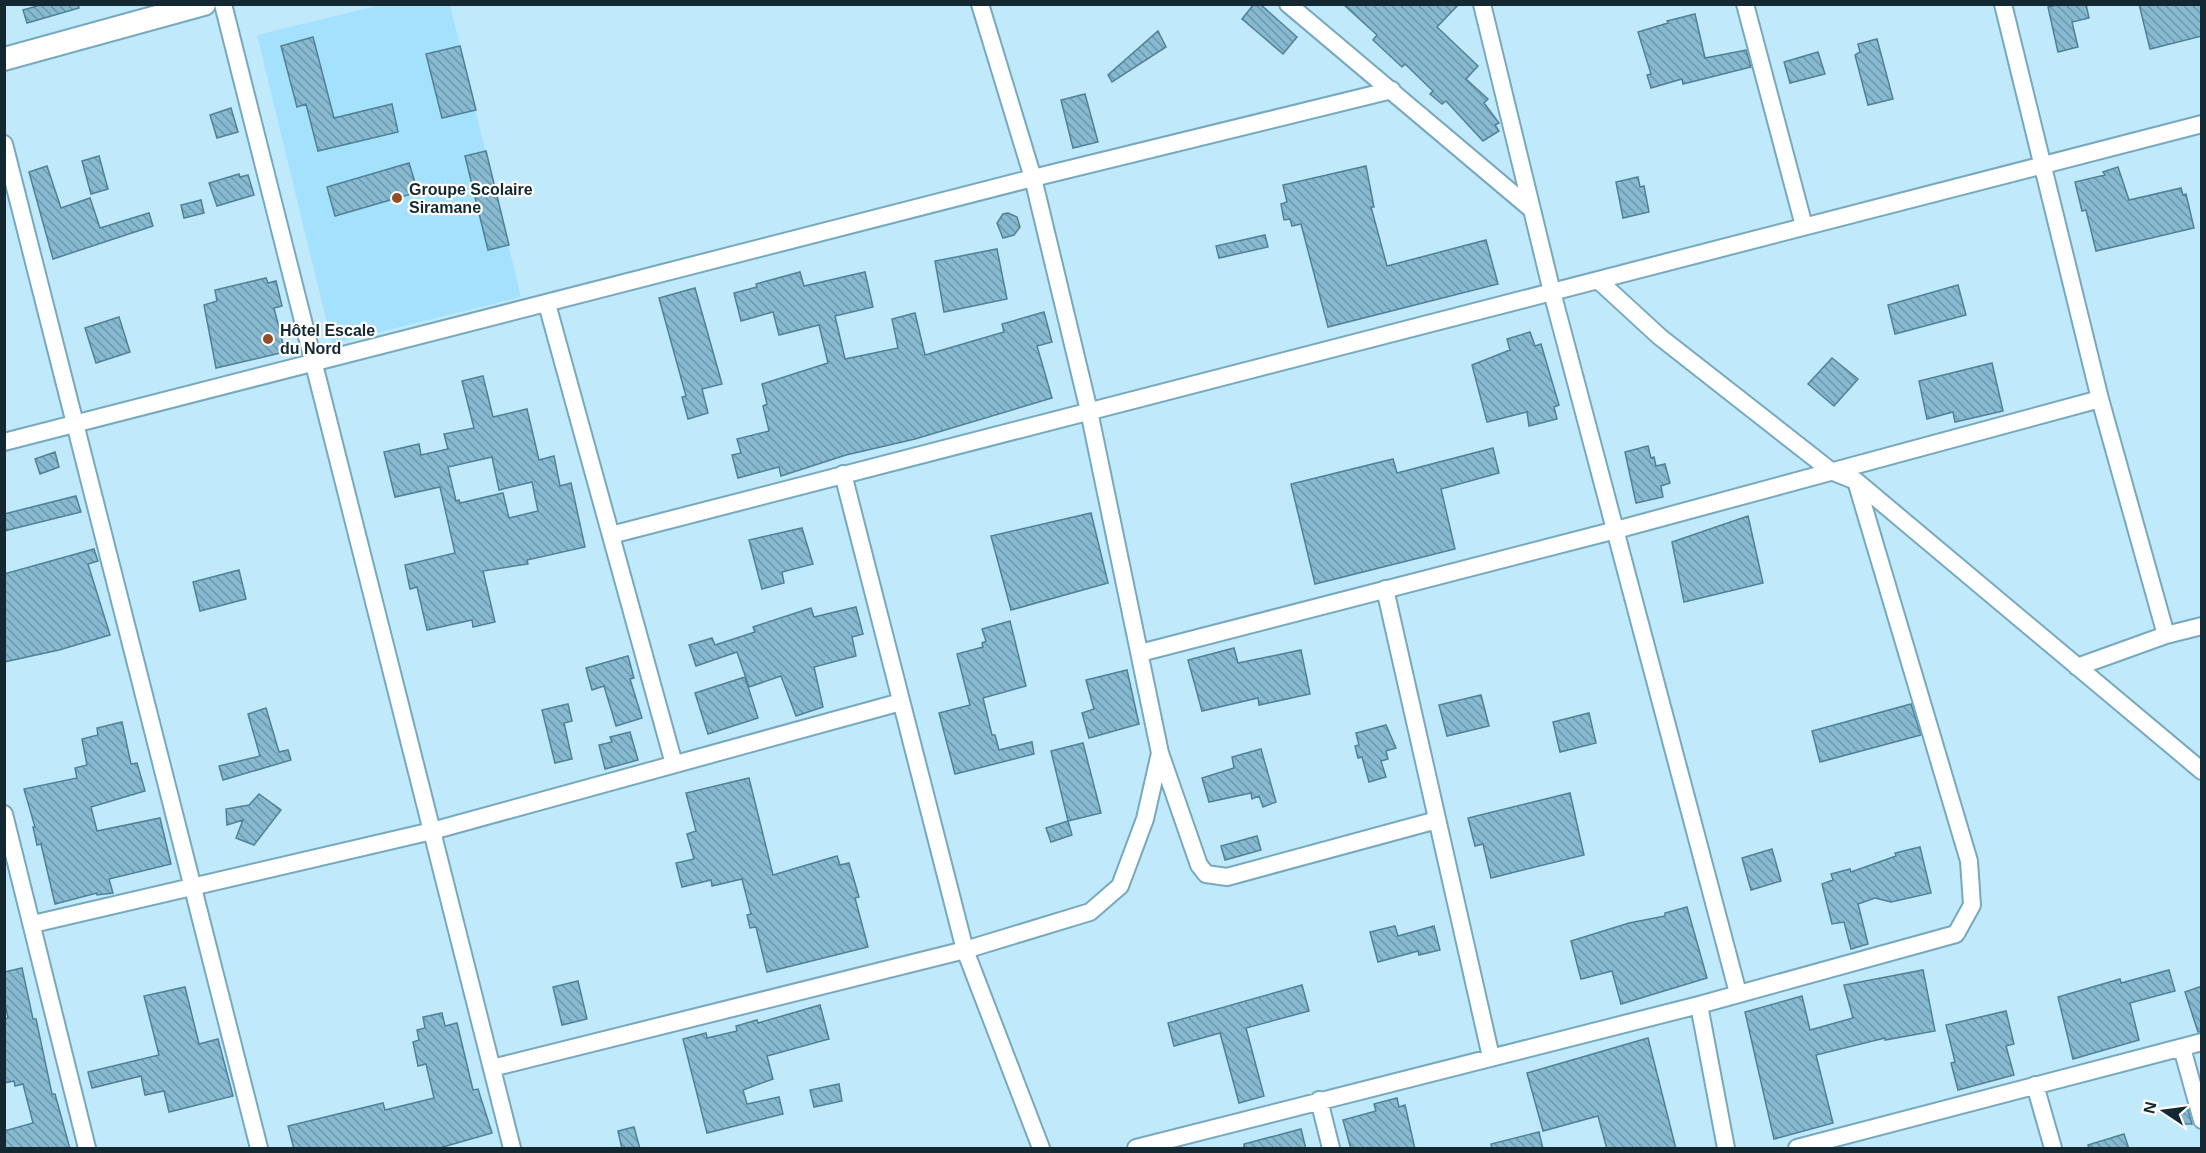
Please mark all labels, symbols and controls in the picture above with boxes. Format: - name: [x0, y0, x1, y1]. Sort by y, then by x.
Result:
- place label: Groupe Scolaire Siramane: [409, 181, 533, 216]
- marker: Groupe Scolaire Siramane: [390, 191, 404, 205]
- place label: Hôtel Escale du Nord: [280, 322, 375, 357]
- marker: Hôtel Escale du Nord: [261, 332, 275, 346]
- north arrow: [2134, 1081, 2194, 1141]
- text: N: [2140, 1100, 2159, 1115]

